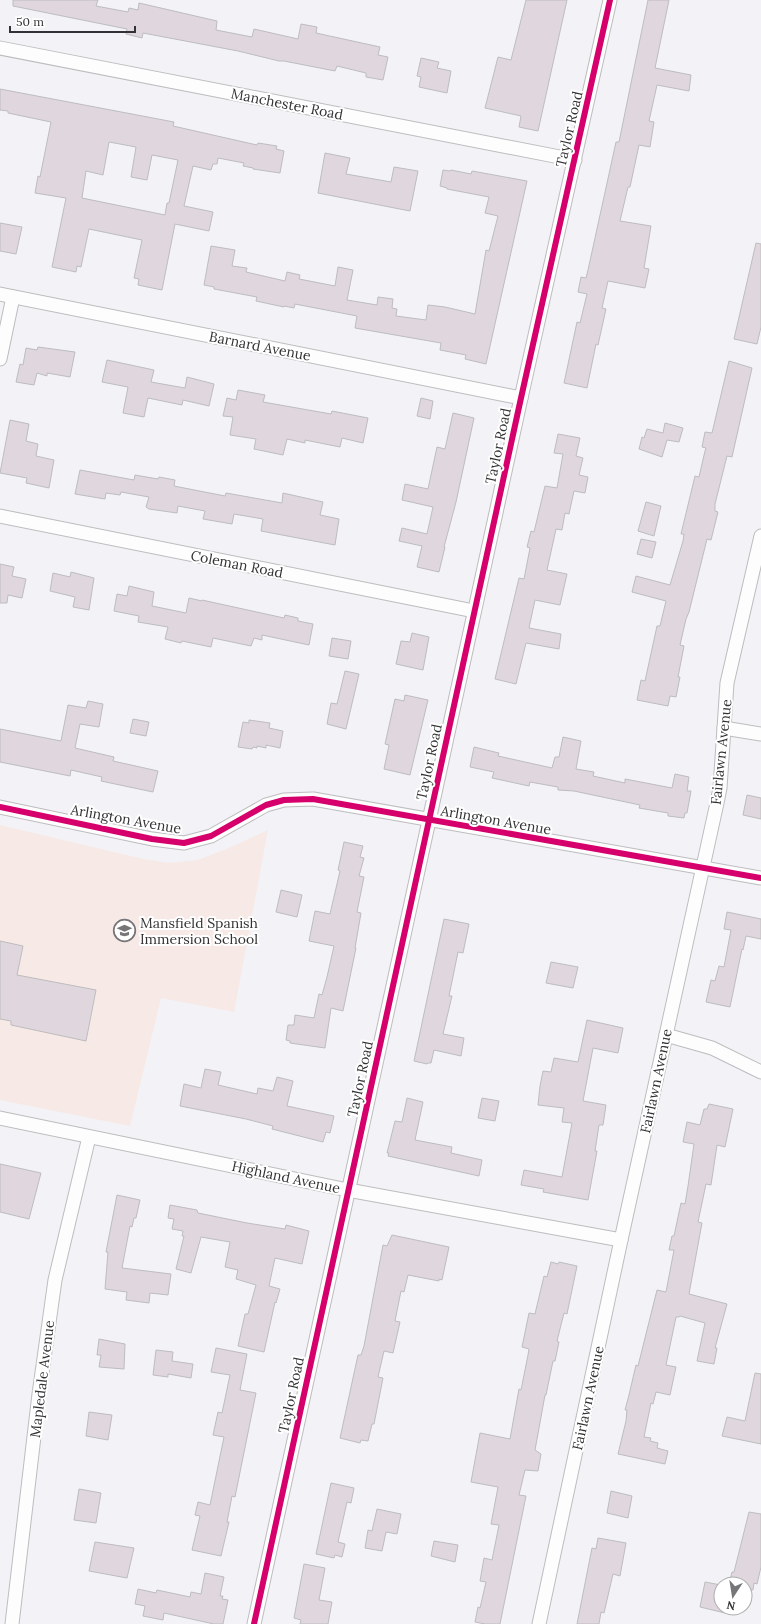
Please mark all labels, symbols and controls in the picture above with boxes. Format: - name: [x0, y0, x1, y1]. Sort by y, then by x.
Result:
- scale bar: [10, 8, 135, 34]
- text: 50 m: [16, 14, 44, 29]
- street label: Manchester Road: [229, 84, 345, 124]
- street label: Taylor Road: [552, 89, 586, 169]
- street label: Barnard Avenue: [208, 327, 313, 365]
- street label: Taylor Road: [481, 406, 515, 486]
- street label: Coleman Road: [189, 546, 285, 582]
- street label: Fairlawn Avenue: [707, 698, 736, 806]
- street label: Taylor Road: [412, 722, 446, 802]
- street label: Arlington Avenue: [68, 800, 183, 838]
- street label: Arlington Avenue: [438, 801, 553, 839]
- place label: Mansfield Spanish Immersion School: [140, 914, 258, 948]
- school or university icon: Mansfield Spanish Immersion School: [112, 918, 138, 944]
- street label: Fairlawn Avenue: [636, 1027, 676, 1135]
- street label: Taylor Road: [343, 1039, 377, 1119]
- street label: Highland Avenue: [230, 1157, 342, 1197]
- street label: Mapledale Avenue: [26, 1319, 58, 1439]
- street label: Fairlawn Avenue: [568, 1344, 608, 1452]
- street label: Taylor Road: [274, 1355, 308, 1435]
- north arrow: [713, 1576, 753, 1616]
- text: N: [725, 1598, 737, 1614]

